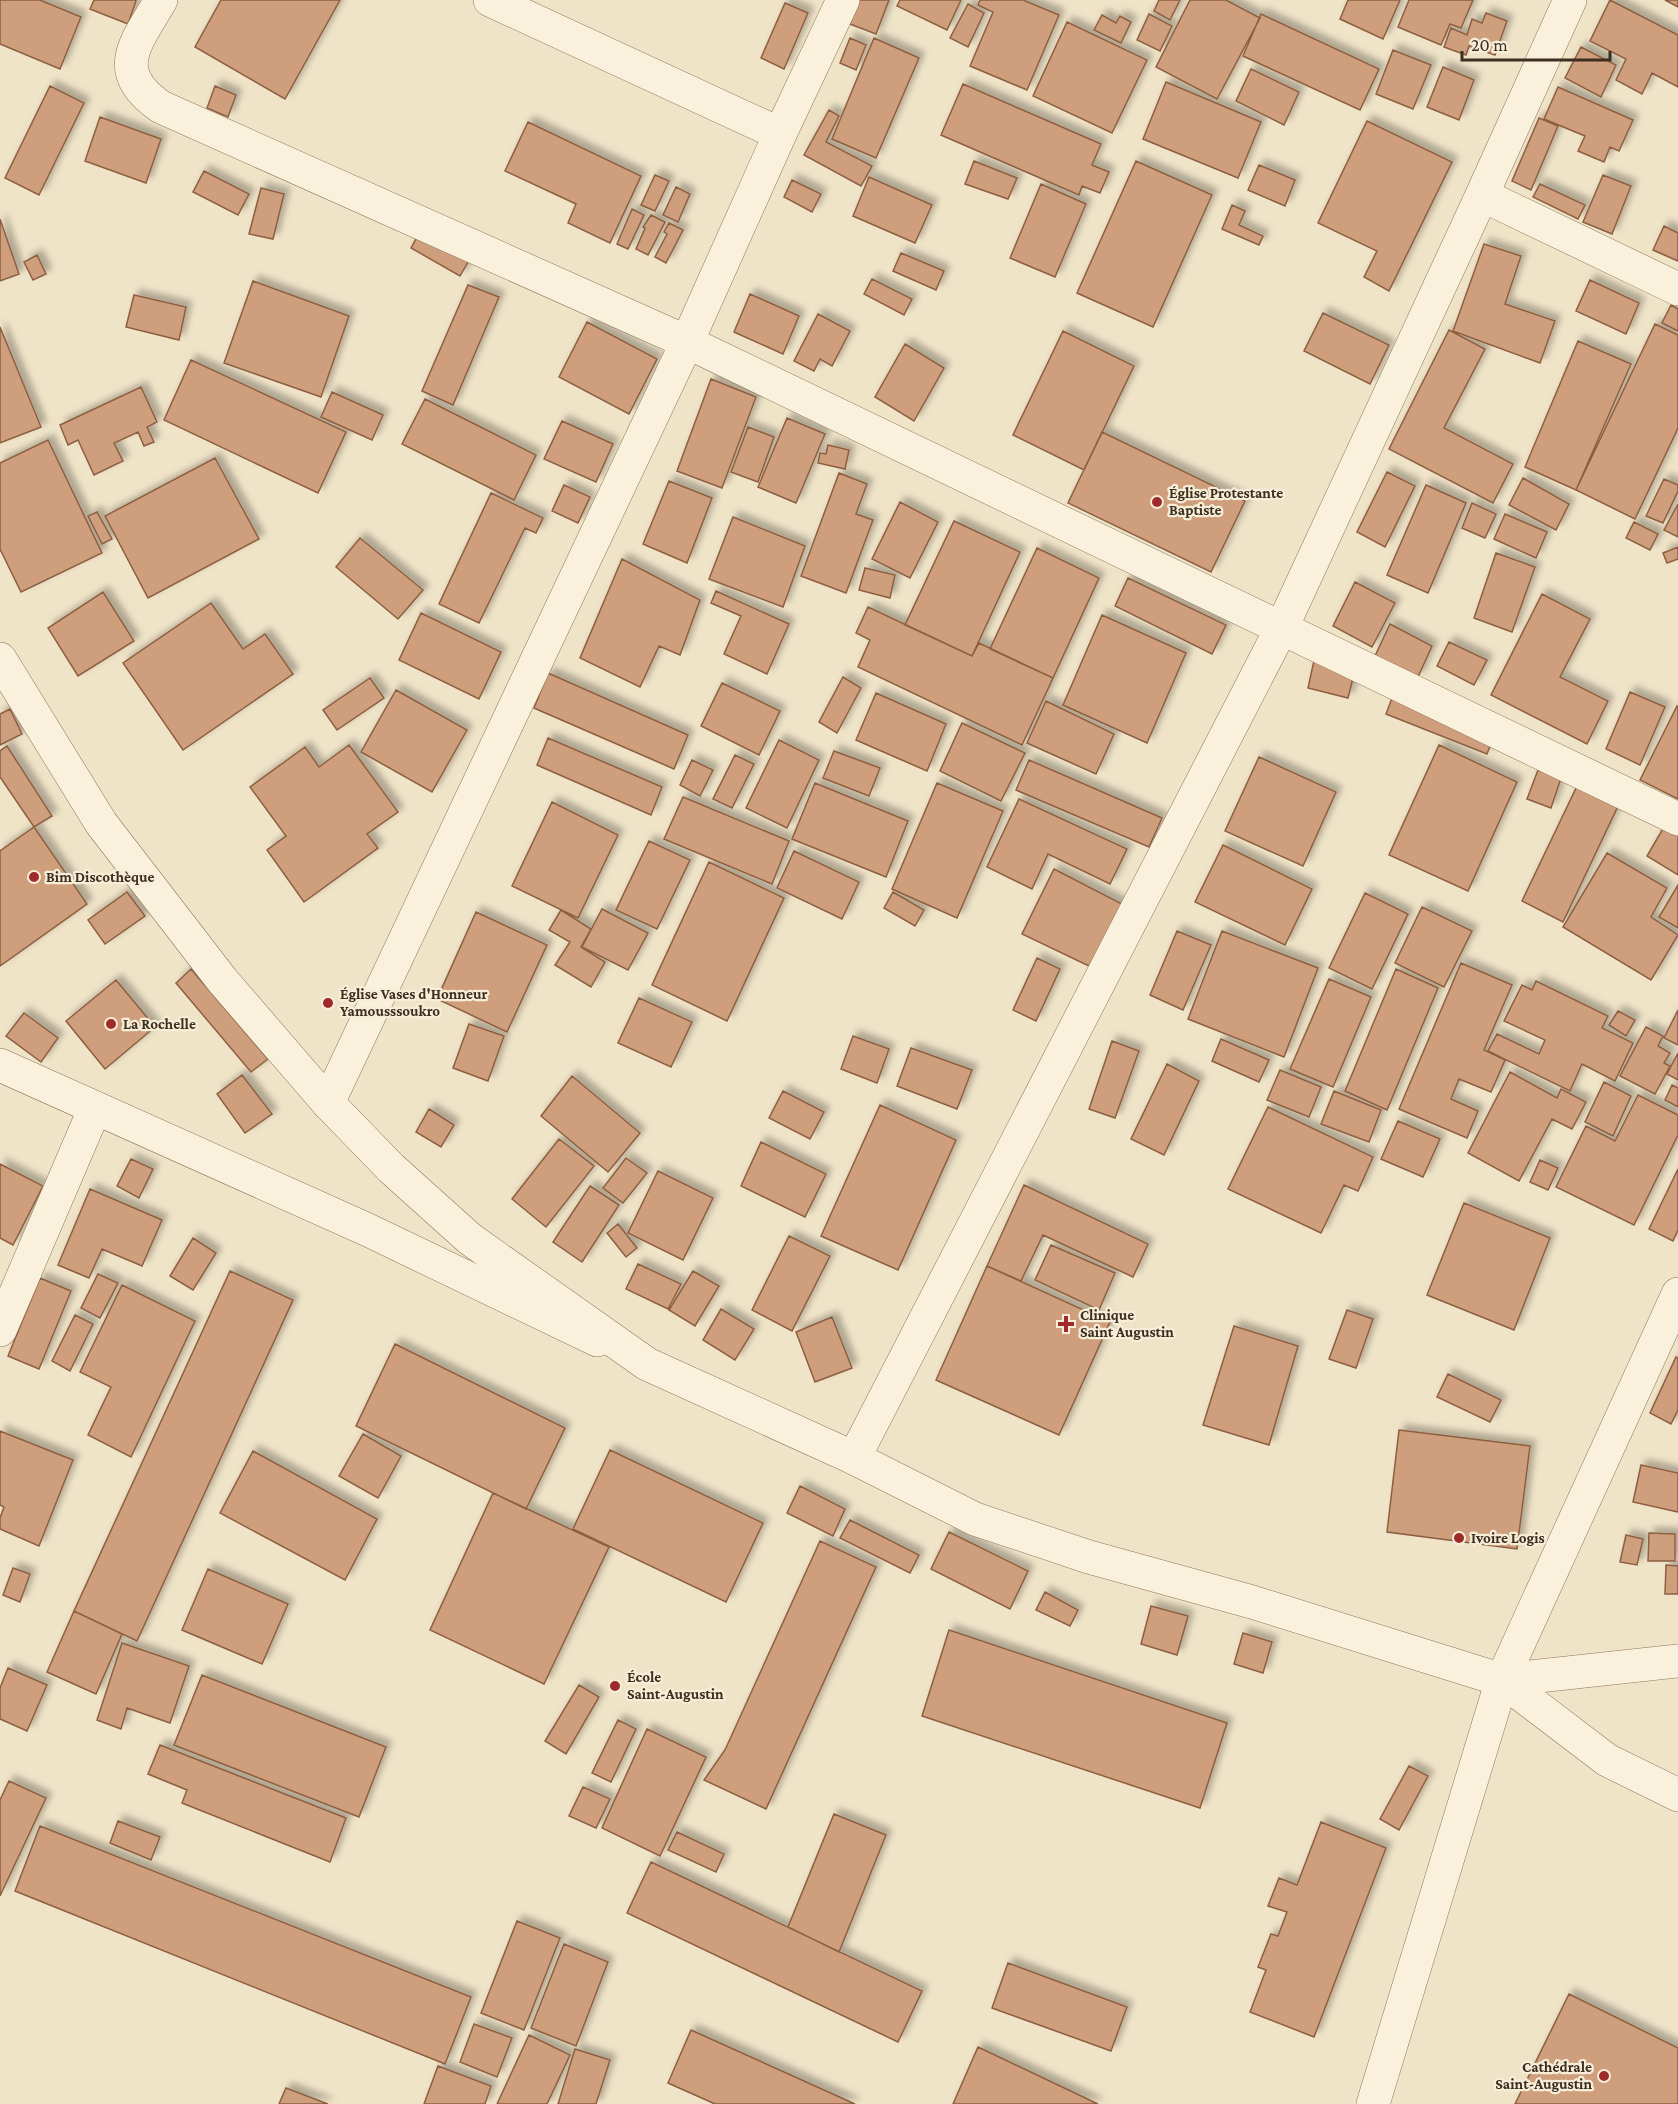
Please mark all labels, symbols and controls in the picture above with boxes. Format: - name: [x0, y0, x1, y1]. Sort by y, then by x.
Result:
- scale bar: [1462, 24, 1610, 62]
- text: 20 m: [1471, 35, 1508, 55]
- place label: Église Protestante Baptiste: [1169, 485, 1283, 518]
- marker: Église Protestante Baptiste: [1150, 495, 1164, 509]
- place label: Bim Discothèque: [46, 869, 155, 885]
- marker: Bim Discothèque: [27, 870, 41, 884]
- place label: Église Vases d'Honneur Yamousssoukro: [340, 986, 487, 1019]
- marker: Église Vases d'Honneur Yamousssoukro: [321, 996, 335, 1010]
- place label: La Rochelle: [123, 1016, 196, 1032]
- marker: La Rochelle: [104, 1017, 118, 1031]
- place label: Clinique Saint Augustin: [1080, 1307, 1174, 1340]
- marker: Clinique Saint Augustin: [1057, 1315, 1075, 1333]
- place label: Ivoire Logis: [1471, 1530, 1545, 1546]
- marker: Ivoire Logis: [1452, 1531, 1466, 1545]
- place label: École Saint-Augustin: [627, 1669, 724, 1702]
- marker: École Saint-Augustin: [608, 1679, 622, 1693]
- place label: Cathédrale Saint-Augustin: [1495, 2059, 1592, 2092]
- marker: Cathédrale Saint-Augustin: [1597, 2069, 1611, 2083]

